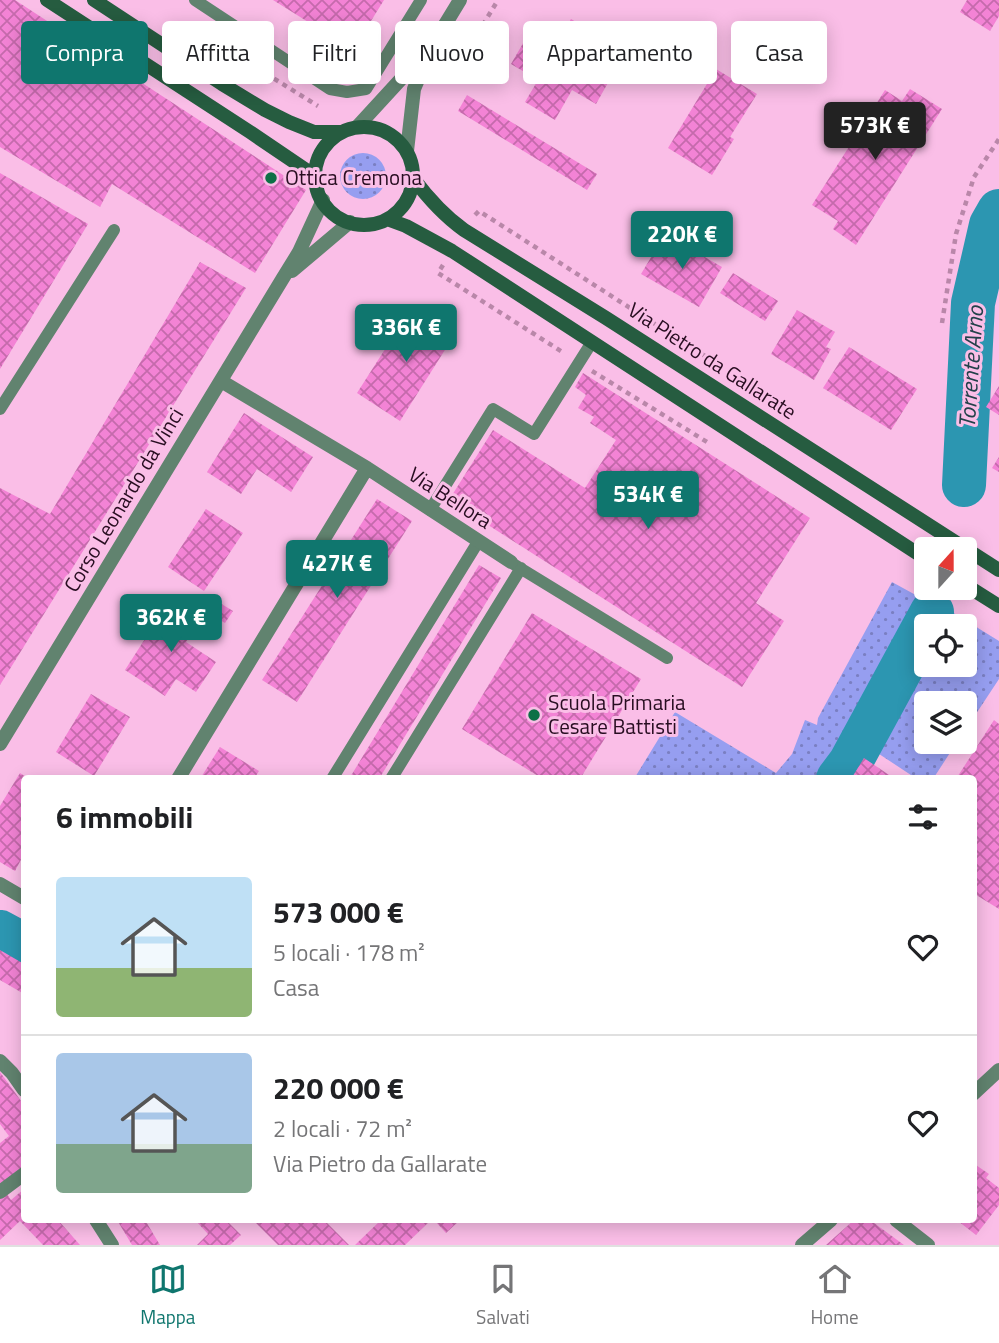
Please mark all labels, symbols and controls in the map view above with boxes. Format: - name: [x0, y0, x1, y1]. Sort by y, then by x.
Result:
- chip: Compra: [21, 21, 148, 84]
- chip: Affitta: [162, 21, 274, 84]
- chip: Filtri: [288, 21, 381, 84]
- chip: Nuovo: [395, 21, 509, 84]
- chip: Appartamento: [523, 21, 717, 84]
- chip: Casa: [731, 21, 827, 84]
- pin: 573K €: [818, 102, 932, 162]
- text: 573K €: [840, 107, 910, 142]
- place label: Ottica Cremona: [285, 161, 422, 193]
- marker: Ottica Cremona: [263, 170, 279, 186]
- pin: 220K €: [625, 212, 739, 271]
- text: 220K €: [647, 216, 717, 251]
- street label: Via Pietro da Gallarate: [622, 294, 803, 427]
- pin: 336K €: [349, 304, 463, 364]
- water label: Torrente Arno: [949, 304, 992, 429]
- text: 336K €: [371, 309, 441, 344]
- street label: Corso Leonardo da Vinci: [55, 401, 191, 598]
- street label: Via Bellora: [402, 458, 499, 536]
- pin: 534K €: [591, 472, 705, 531]
- text: 534K €: [613, 476, 683, 511]
- north arrow: [914, 537, 976, 600]
- map controls: [914, 537, 977, 754]
- pin: 427K €: [280, 540, 394, 600]
- text: 427K €: [302, 545, 372, 580]
- pin: 362K €: [114, 594, 228, 654]
- text: 362K €: [136, 599, 206, 634]
- button: locate: [914, 614, 977, 677]
- place label: Scuola Primaria Cesare Battisti: [548, 686, 686, 742]
- button: layers: [914, 691, 977, 754]
- marker: Scuola Primaria Cesare Battisti: [526, 707, 542, 723]
- text: 6 immobili: [56, 794, 193, 840]
- icon: filters: [904, 798, 942, 836]
- text: 573 000 €: [273, 889, 404, 935]
- icon: home: [112, 905, 196, 989]
- icon: heart: [904, 928, 942, 966]
- text: 5 locali · 178 m²: [273, 935, 425, 970]
- text: Casa: [273, 970, 319, 1005]
- text: 220 000 €: [273, 1065, 404, 1111]
- icon: home: [112, 1081, 196, 1165]
- icon: heart: [904, 1104, 942, 1142]
- text: 2 locali · 72 m²: [273, 1111, 412, 1146]
- text: Via Pietro da Gallarate: [273, 1146, 487, 1181]
- tab: Mappa: [140, 1260, 195, 1331]
- tab: Salvati: [476, 1260, 530, 1331]
- tab: Home: [810, 1260, 859, 1331]

